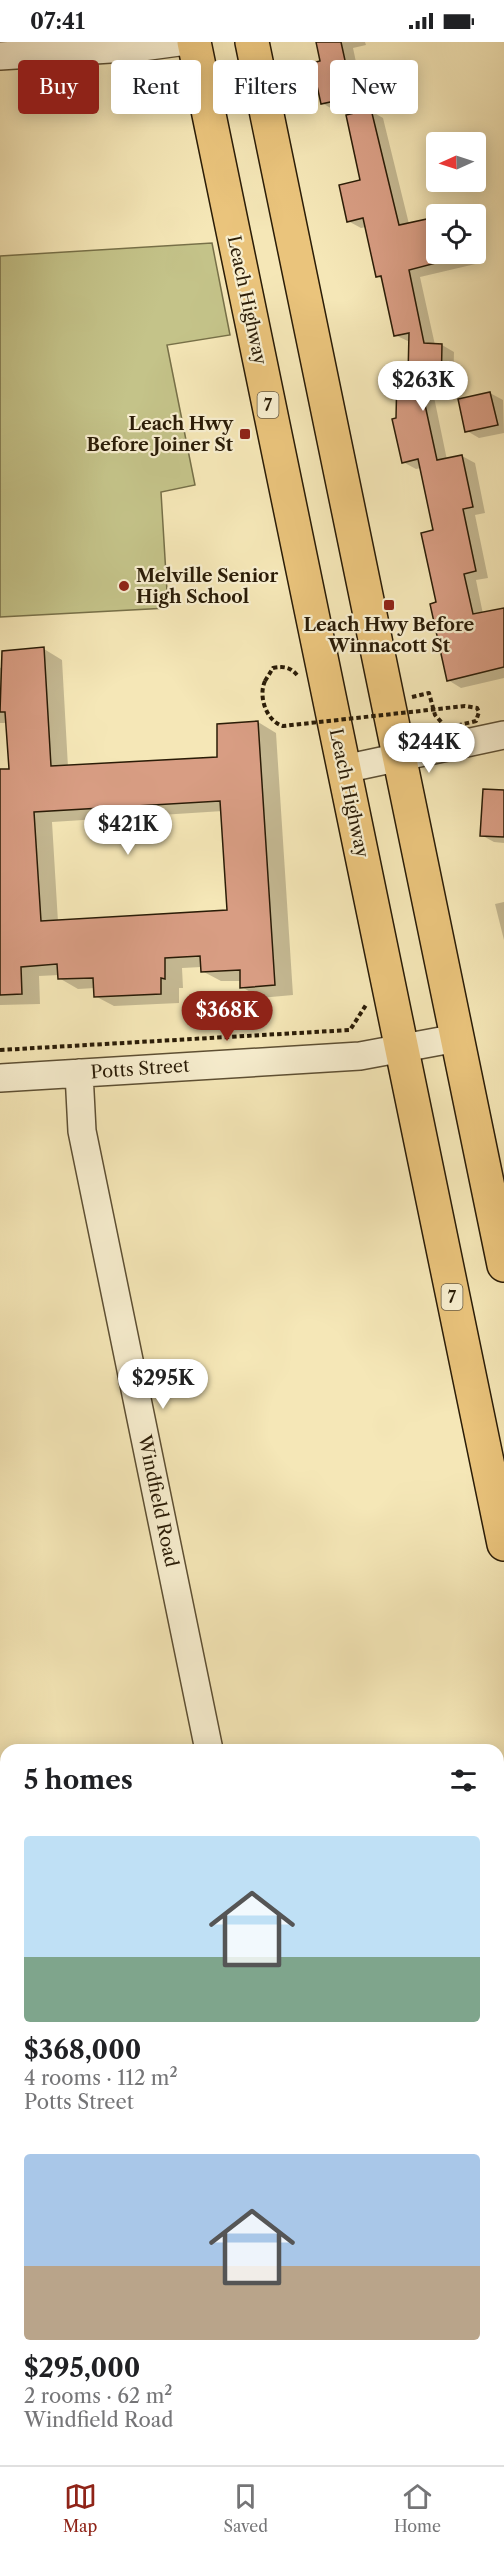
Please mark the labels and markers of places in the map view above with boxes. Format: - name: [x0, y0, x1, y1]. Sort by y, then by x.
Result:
- pin: $263K: [381, 361, 465, 412]
- place label: Leach Hwy Before Joiner St: [87, 413, 234, 456]
- marker: Leach Hwy Before Joiner St: [238, 427, 252, 441]
- place label: Melville Senior High School: [136, 565, 279, 608]
- marker: Melville Senior High School: [117, 579, 131, 593]
- marker: Leach Hwy Before Winnacott St: [382, 598, 396, 612]
- place label: Leach Hwy Before Winnacott St: [304, 614, 475, 657]
- pin: $244K: [387, 723, 471, 774]
- pin: $421K: [86, 805, 170, 856]
- pin: $368K: [185, 991, 269, 1042]
- pin: $295K: [121, 1359, 205, 1410]

